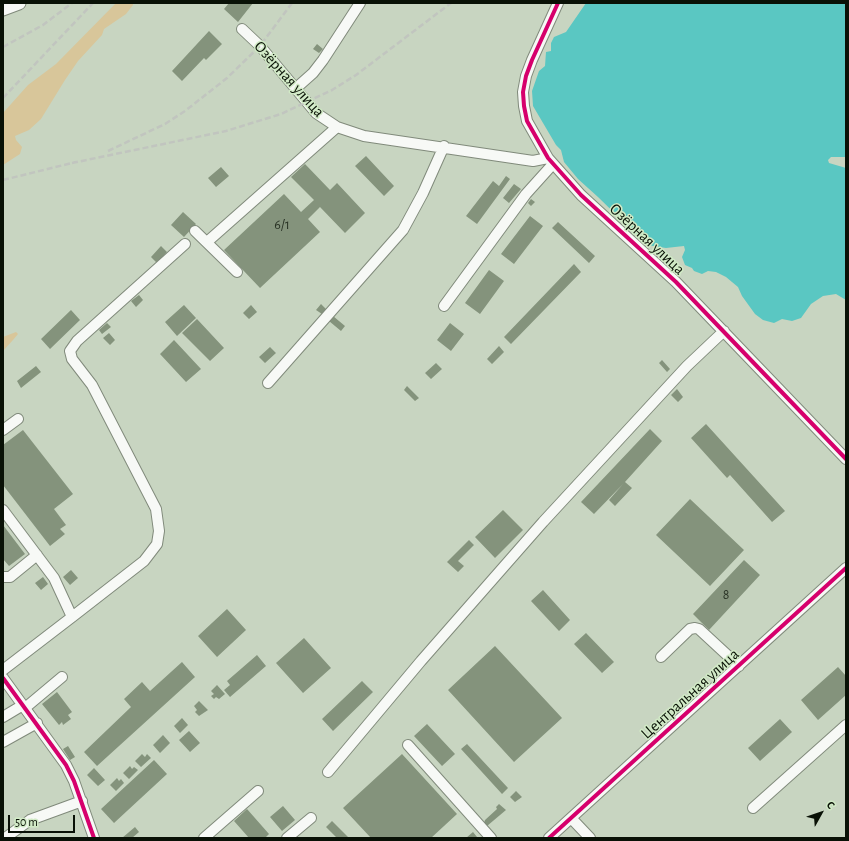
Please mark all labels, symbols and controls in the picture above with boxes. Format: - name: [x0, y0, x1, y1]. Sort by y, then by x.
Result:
- street label: Озёрная улица: [250, 37, 328, 121]
- street label: Озёрная улица: [605, 199, 689, 279]
- house number: 6/1: [274, 217, 290, 233]
- house number: 8: [723, 587, 729, 603]
- street label: Центральная улица: [637, 645, 743, 743]
- north arrow: [801, 793, 841, 833]
- text: С: [824, 799, 837, 811]
- scale bar: [10, 807, 77, 833]
- text: 50 m: [15, 816, 38, 828]

